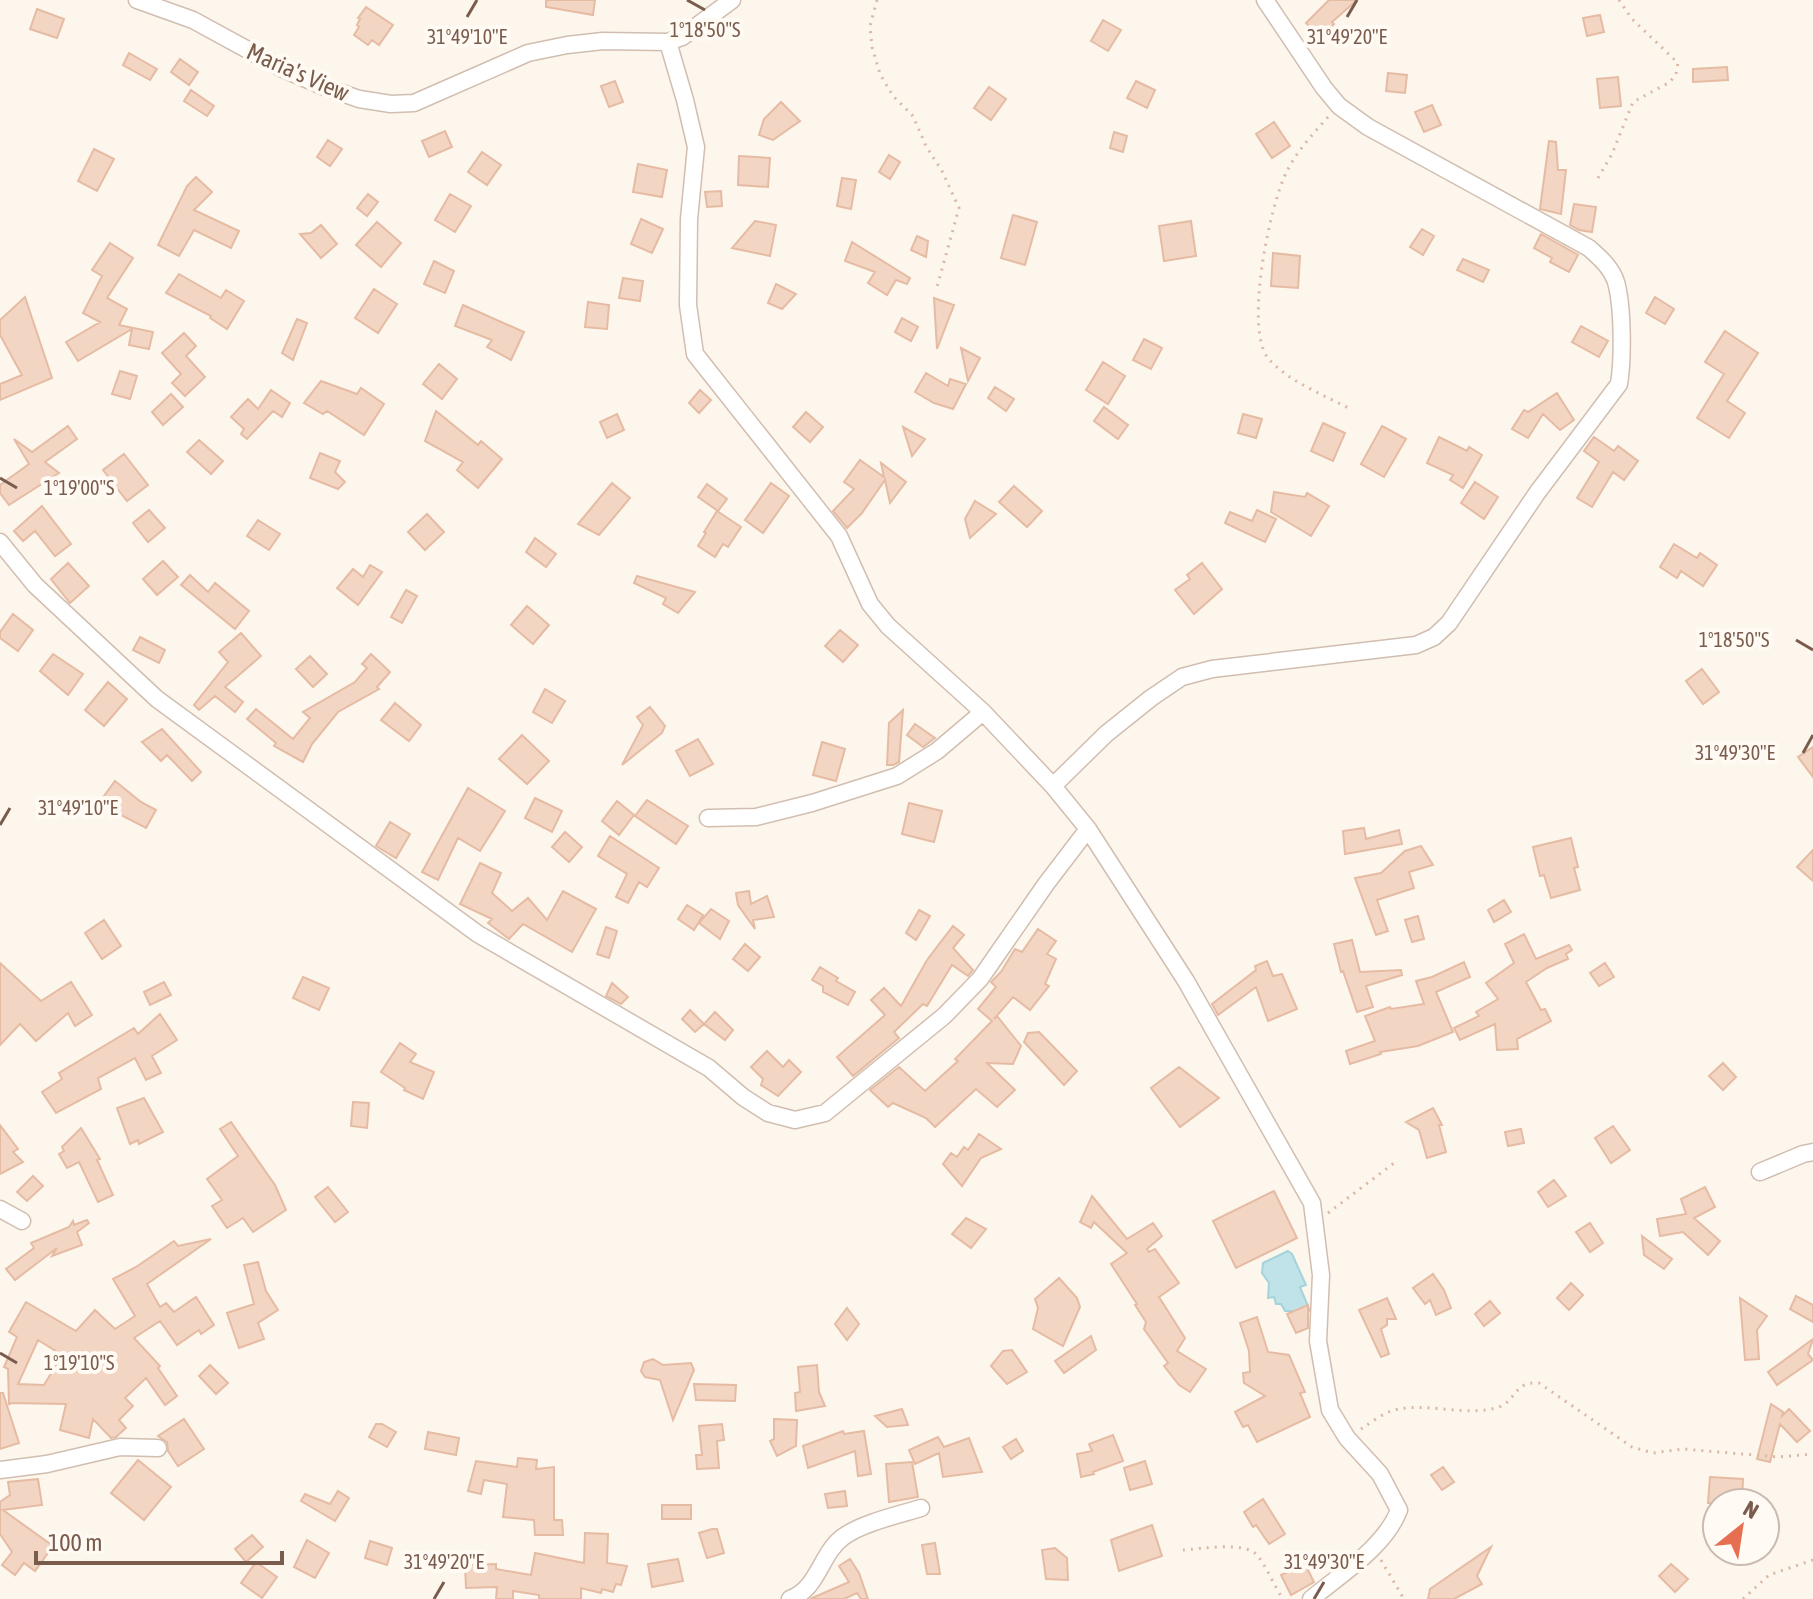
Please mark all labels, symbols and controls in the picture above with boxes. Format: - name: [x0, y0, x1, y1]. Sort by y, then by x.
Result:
- text: 1°18'50"S: [670, 18, 740, 41]
- text: 31°49'10"E: [427, 25, 508, 48]
- text: 31°49'20"E: [1307, 25, 1388, 48]
- street label: Maria's View: [243, 38, 353, 106]
- text: 1°19'00"S: [44, 476, 114, 499]
- text: 1°18'50"S: [1699, 628, 1769, 651]
- text: 31°49'30"E: [1695, 741, 1776, 764]
- text: 31°49'10"E: [38, 796, 119, 819]
- text: 1°19'10"S: [44, 1351, 114, 1374]
- north arrow: [1701, 1487, 1781, 1567]
- text: N: [1739, 1495, 1763, 1524]
- scale bar: [36, 1515, 282, 1565]
- text: 100 m: [48, 1529, 102, 1556]
- text: 31°49'20"E: [404, 1550, 485, 1573]
- text: 31°49'30"E: [1284, 1550, 1365, 1573]

